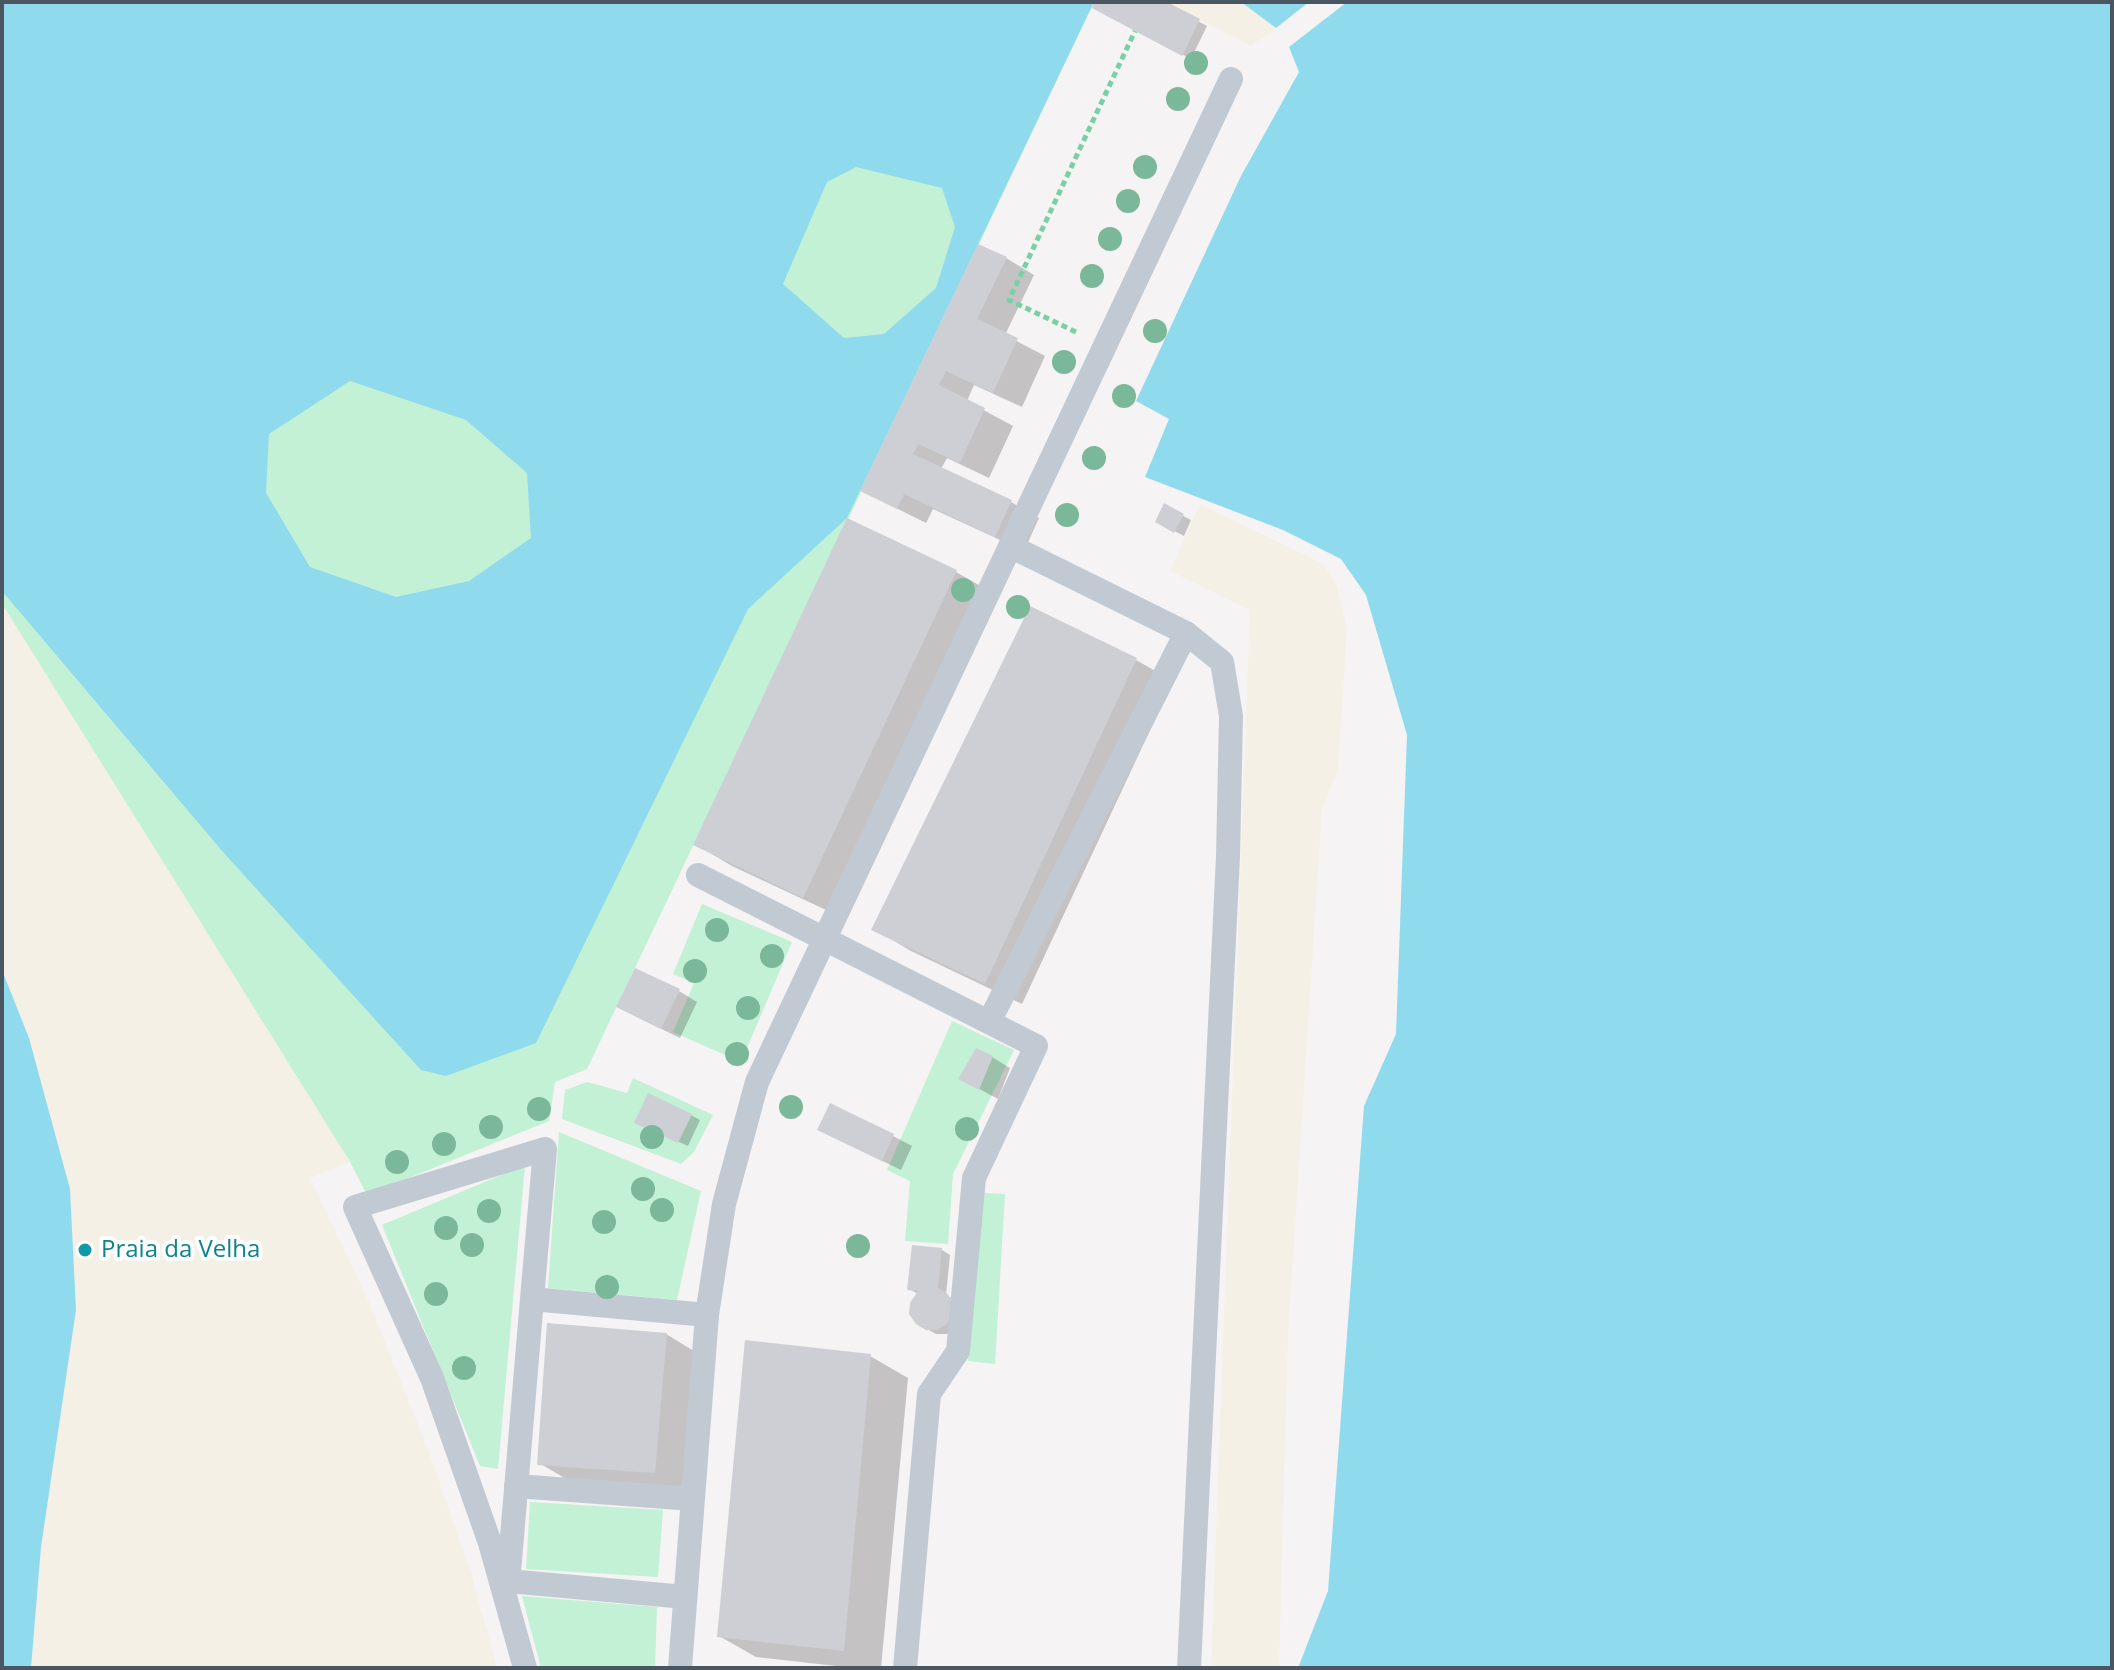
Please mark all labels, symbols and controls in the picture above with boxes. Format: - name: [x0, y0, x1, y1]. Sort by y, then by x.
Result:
- place label: Praia da Velha: [101, 1236, 260, 1264]
- marker: Praia da Velha: [76, 1241, 94, 1259]

